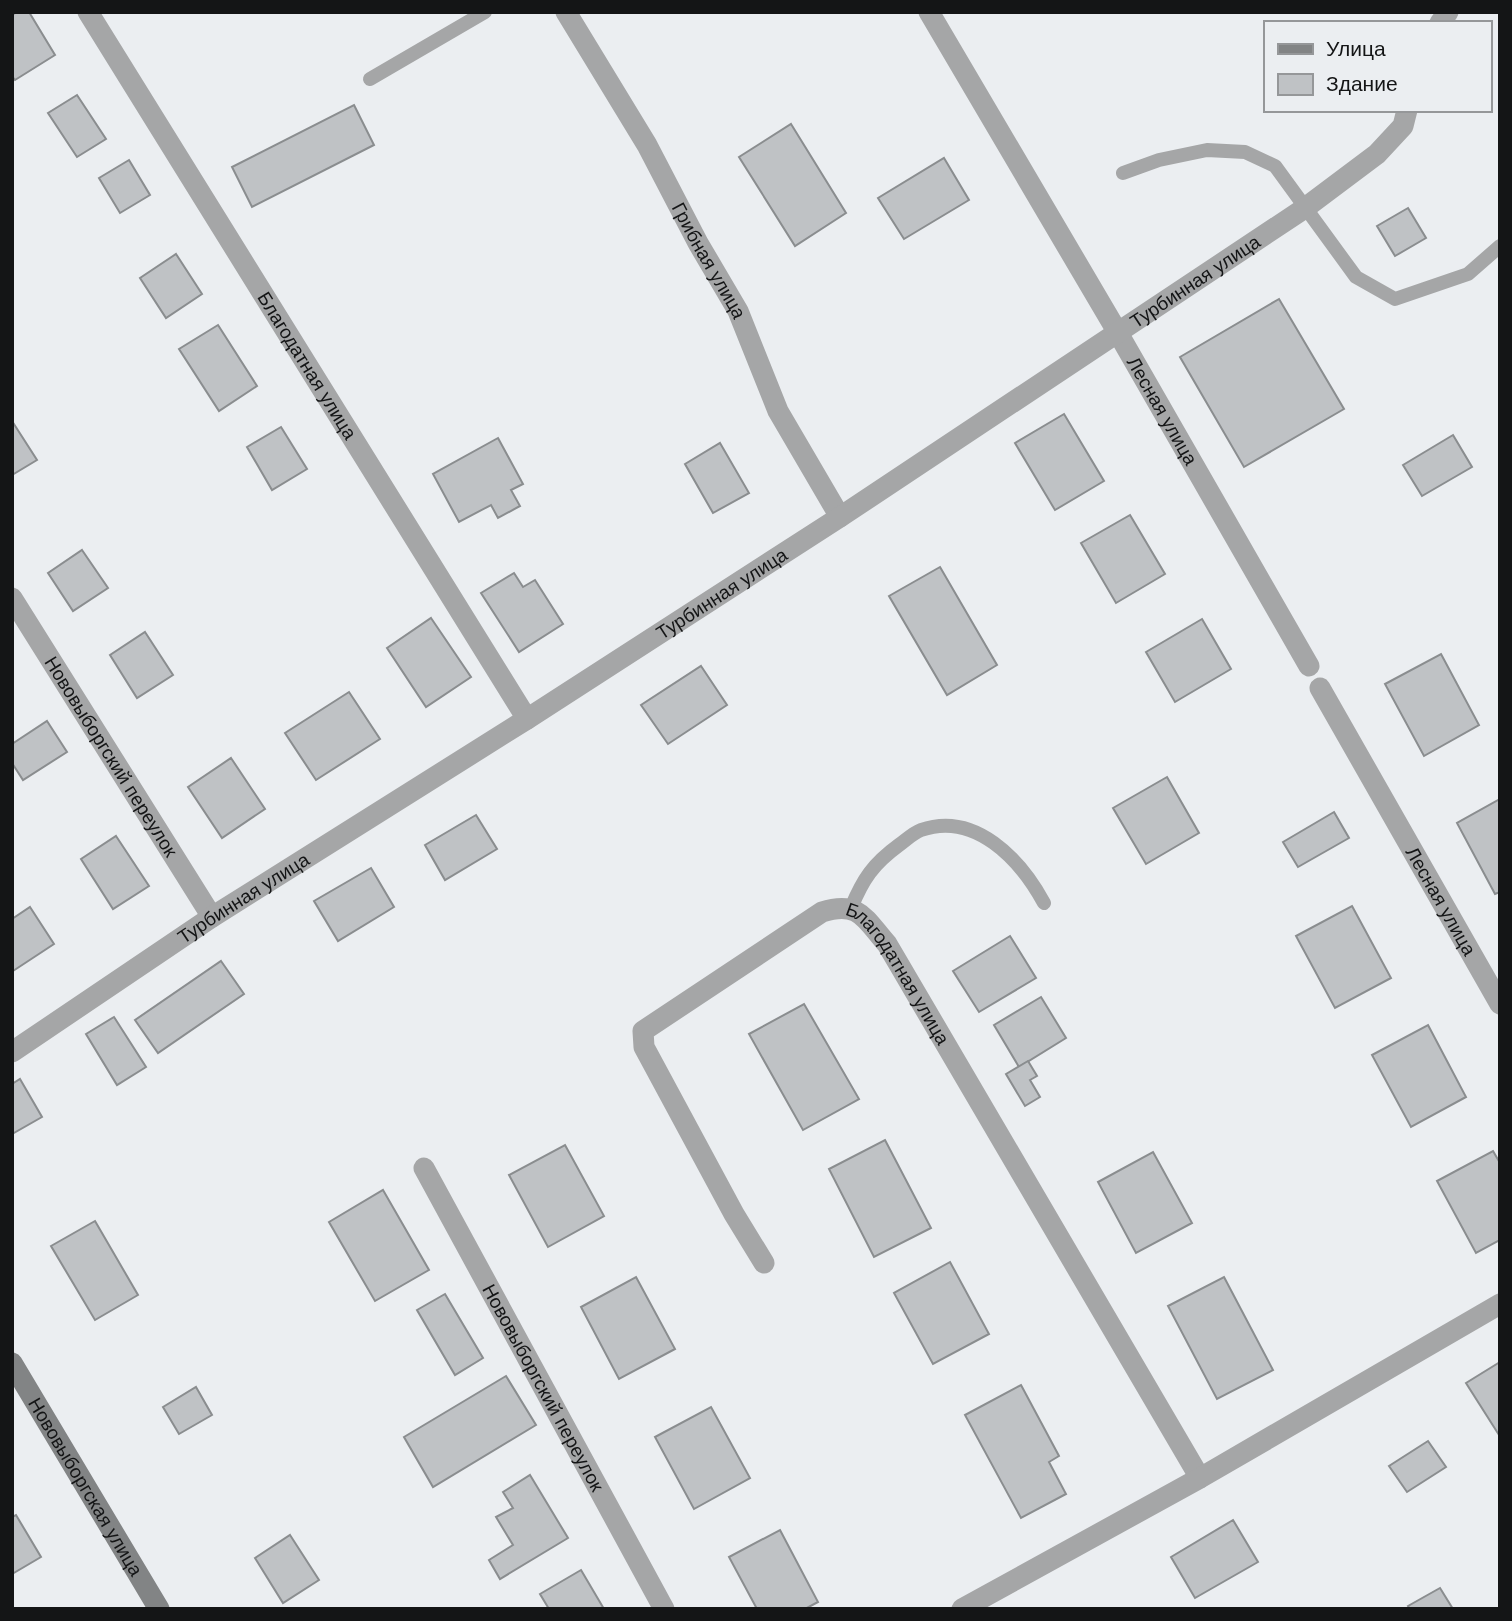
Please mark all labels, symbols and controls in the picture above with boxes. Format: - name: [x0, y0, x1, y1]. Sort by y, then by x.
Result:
- legend: [1264, 21, 1491, 112]
- text: Улица: [1326, 37, 1386, 60]
- text: Здание: [1326, 72, 1398, 95]
- street label: Грибная улица: [668, 199, 750, 322]
- street label: Турбинная улица: [1126, 231, 1264, 332]
- street label: Благодатная улица: [253, 288, 361, 444]
- street label: Лесная улица: [1123, 353, 1202, 469]
- street label: Турбинная улица: [653, 544, 792, 644]
- street label: Нововыборгский переулок: [40, 653, 182, 861]
- street label: Лесная улица: [1402, 843, 1480, 959]
- street label: Турбинная улица: [174, 848, 313, 948]
- street label: Благодатная улица: [843, 899, 954, 1049]
- street label: Нововыборгский переулок: [478, 1281, 608, 1496]
- street label: Нововыборгская улица: [24, 1394, 147, 1580]

